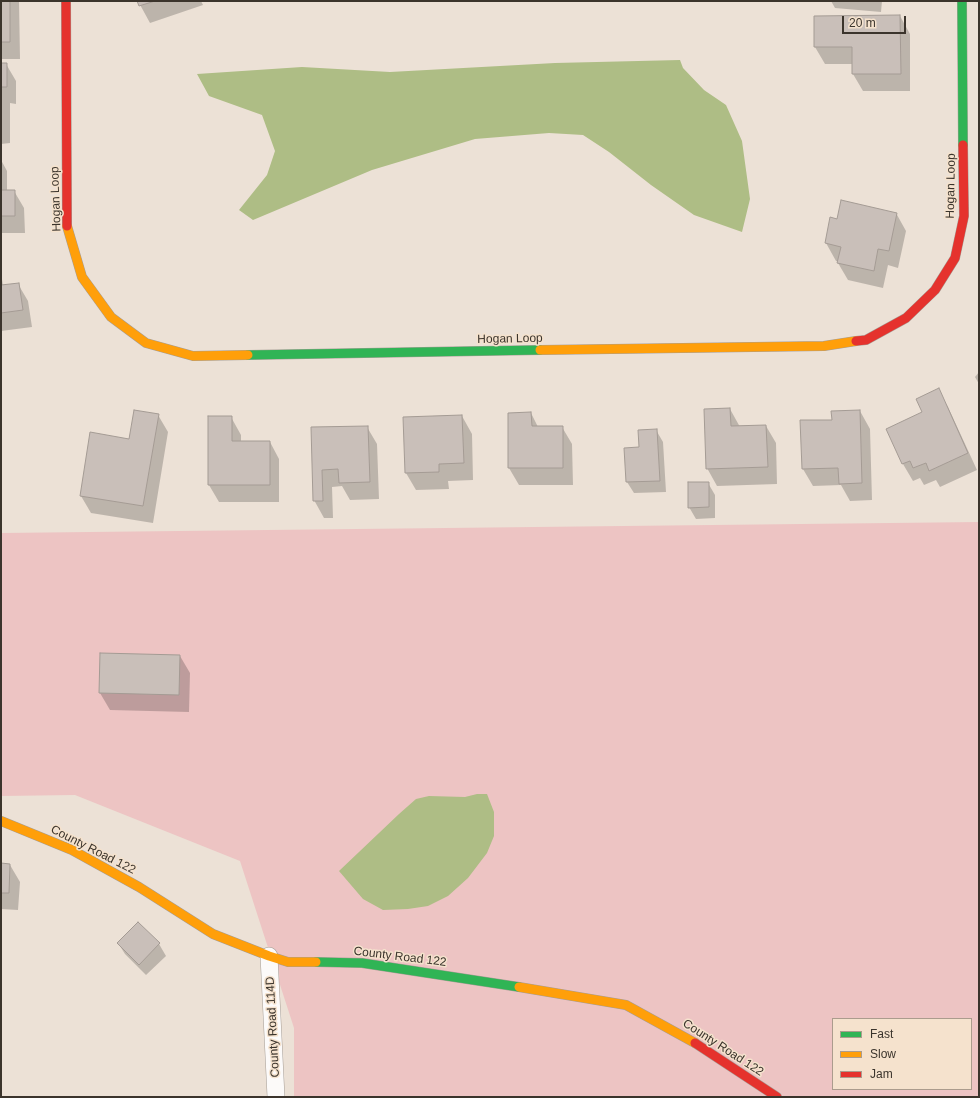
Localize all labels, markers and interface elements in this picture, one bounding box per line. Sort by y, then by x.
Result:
scale bar [844,8,908,34]
text: 20 m [849,16,876,30]
street label: Hogan Loop [943,153,959,219]
street label: Hogan Loop [48,166,64,232]
street label: Hogan Loop [477,331,543,347]
street label: County Road 122 [48,822,138,878]
street label: County Road 122 [353,944,447,970]
street label: County Road 114D [263,976,283,1078]
street label: County Road 122 [680,1017,766,1079]
legend [832,1018,972,1090]
text: Fast [870,1027,893,1041]
text: Slow [870,1047,896,1061]
text: Jam [870,1067,893,1081]

